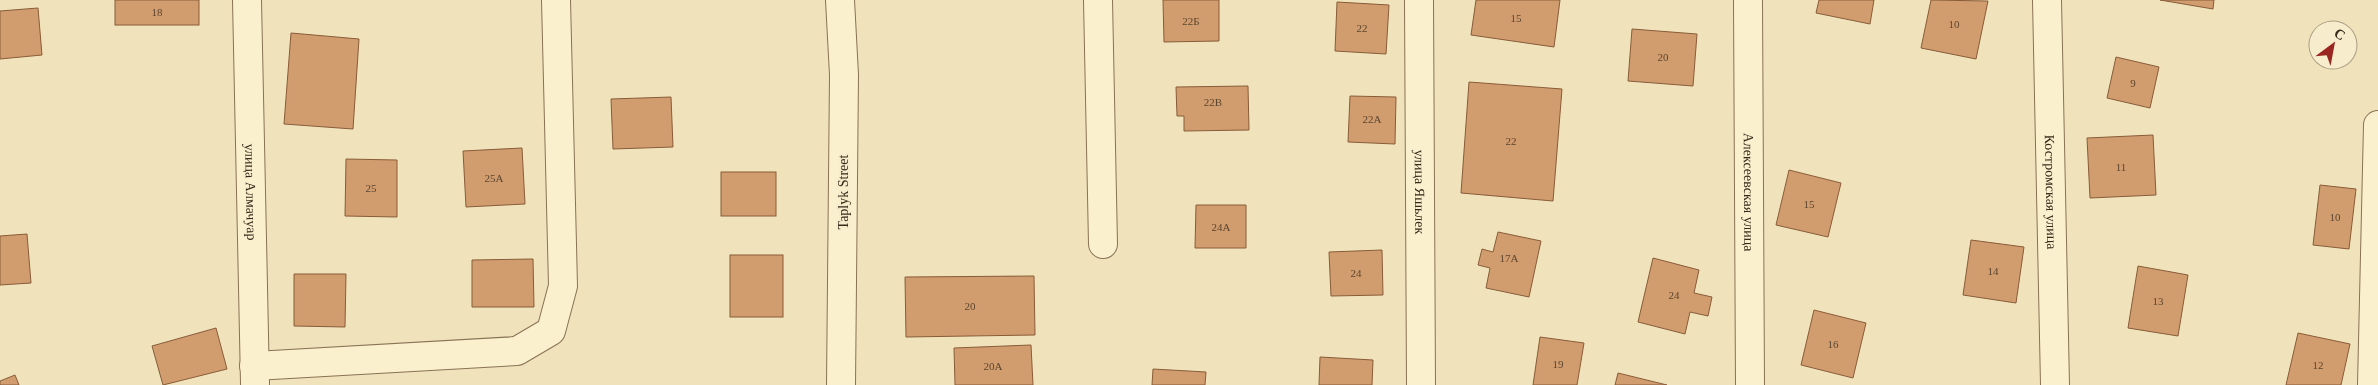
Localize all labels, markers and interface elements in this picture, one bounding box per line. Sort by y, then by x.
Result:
house number: 18 [152,6,163,18]
house number: 15 [1511,12,1522,24]
house number: 22Б [1182,15,1200,27]
house number: 10 [1949,18,1960,30]
north arrow [2308,20,2358,70]
house number: 22 [1357,22,1368,34]
text: С [2331,25,2348,43]
house number: 20 [1658,51,1669,63]
house number: 9 [2130,77,2136,89]
house number: 22В [1204,96,1222,108]
house number: 22А [1363,113,1382,125]
street label: Алексеевская улица [1741,133,1757,252]
street label: Костромская улица [2042,134,2060,250]
house number: 22 [1506,135,1517,147]
street label: улица Алмачуар [243,143,260,240]
street label: улица Яшьлек [1412,150,1428,235]
street label: Taplyk Street [836,154,851,229]
house number: 11 [2116,161,2126,173]
house number: 25А [485,172,504,184]
house number: 25 [366,182,377,194]
house number: 15 [1804,198,1815,210]
house number: 10 [2330,211,2341,223]
house number: 24А [1212,221,1231,233]
house number: 17А [1500,252,1519,264]
house number: 14 [1988,265,1999,277]
house number: 24 [1351,267,1362,279]
house number: 24 [1669,289,1680,301]
house number: 13 [2153,295,2164,307]
house number: 20 [965,300,976,312]
house number: 16 [1828,338,1839,350]
house number: 19 [1553,358,1564,370]
house number: 12 [2313,359,2324,371]
house number: 20А [984,360,1003,372]

